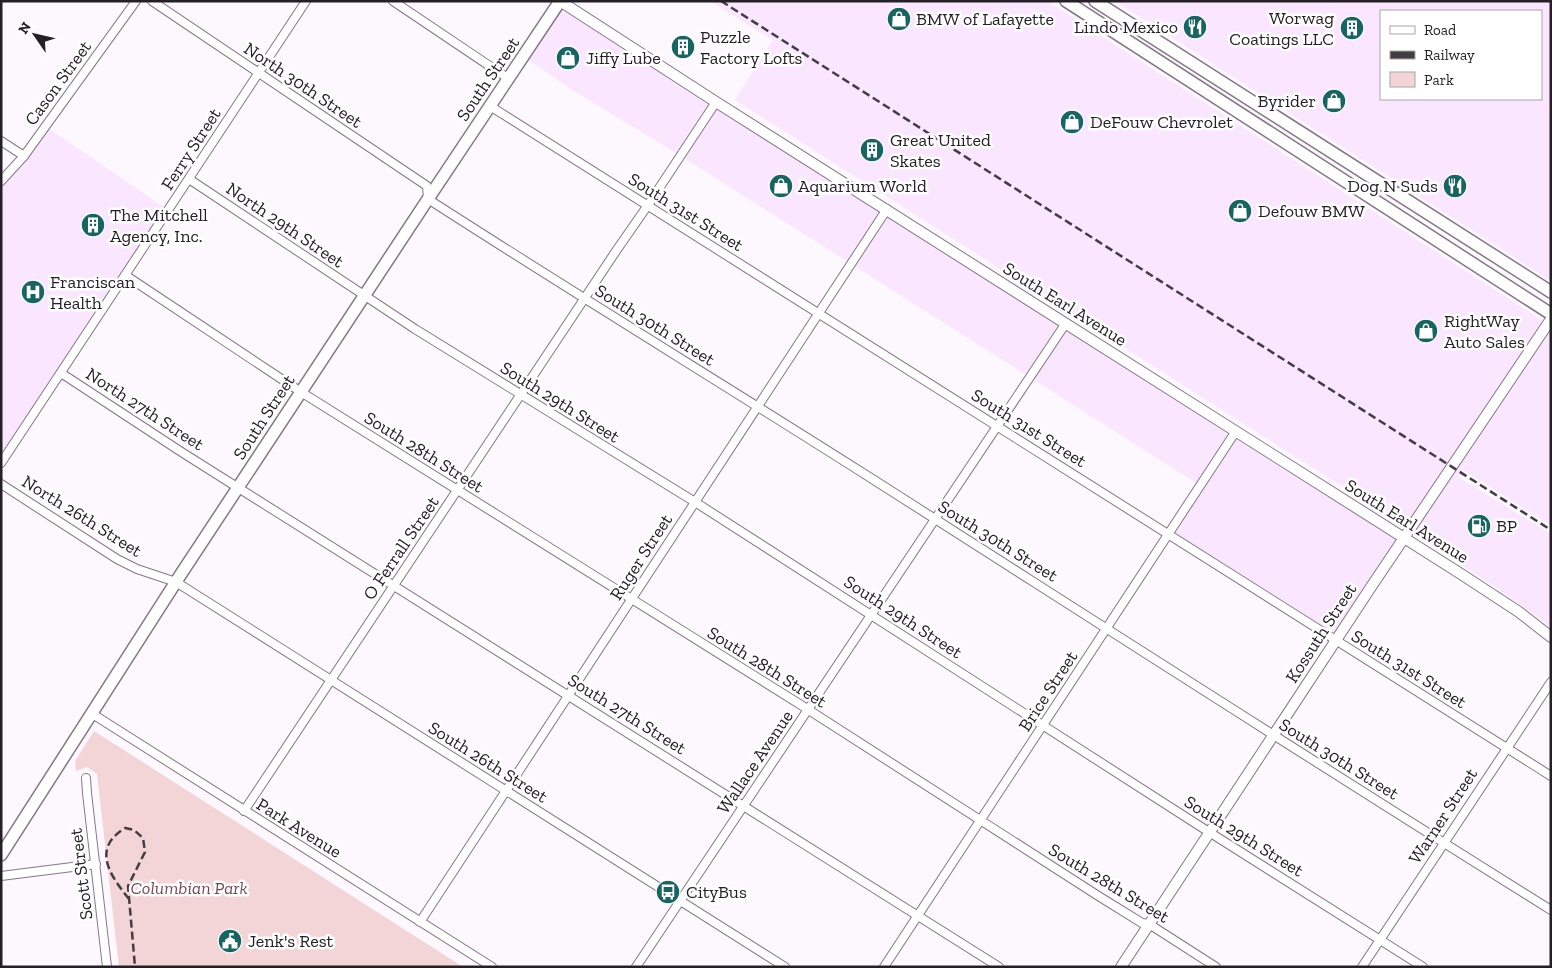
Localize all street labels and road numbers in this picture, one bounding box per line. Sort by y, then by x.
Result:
street label: South Street [452,32,524,125]
street label: Cason Street [20,36,96,130]
street label: North 30th Street [240,37,366,133]
street label: Ferry Street [156,104,226,194]
street label: South 31st Street [624,168,748,256]
street label: North 29th Street [222,177,348,273]
street label: South Earl Avenue [999,257,1131,351]
street label: South 30th Street [591,279,719,371]
street label: South 29th Street [496,357,624,448]
street label: North 27th Street [82,363,208,455]
street label: South Street [228,370,300,464]
street label: South 31st Street [967,384,1091,472]
street label: South 28th Street [360,406,488,498]
street label: North 26th Street [18,470,146,562]
street label: South Earl Avenue [1341,474,1473,568]
street label: O Ferrall Street [358,492,444,604]
street label: South 30th Street [934,495,1062,587]
street label: Ruger Street [605,510,677,604]
street label: South 29th Street [840,571,967,664]
street label: Kossuth Street [1281,579,1362,687]
street label: South 28th Street [703,621,831,713]
street label: South 31st Street [1347,625,1471,713]
street label: Brice Street [1014,646,1082,735]
street label: South 27th Street [564,669,691,759]
street label: Wallace Avenue [712,706,798,818]
street label: South 30th Street [1275,713,1403,805]
street label: South 26th Street [424,717,552,808]
street label: Warner Street [1404,764,1482,868]
street label: South 29th Street [1180,791,1308,882]
street label: Park Avenue [252,793,346,863]
street label: Scott Street [64,827,98,921]
street label: South 28th Street [1045,838,1174,928]

